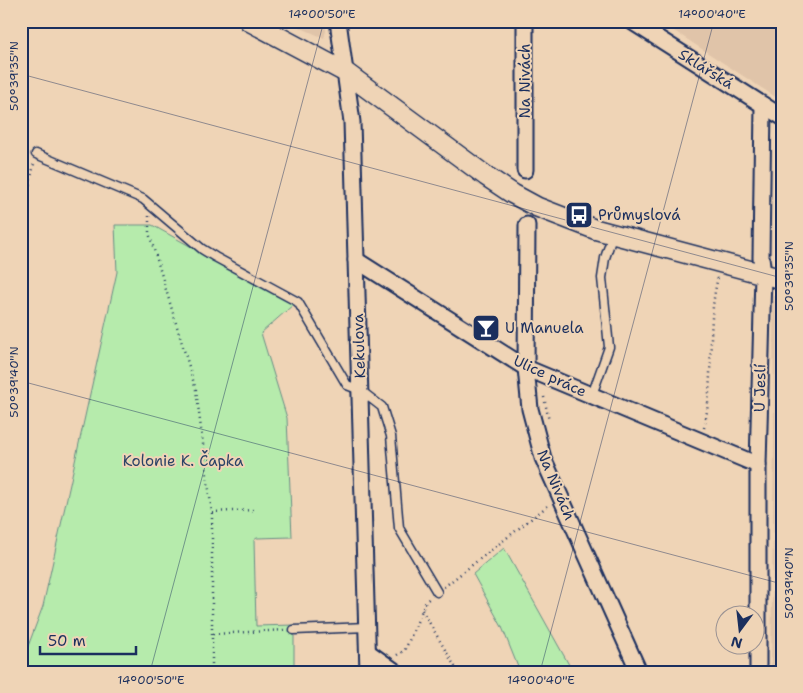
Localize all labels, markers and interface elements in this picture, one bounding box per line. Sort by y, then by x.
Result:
text: 14°00'50"E [288,6,356,22]
text: 14°00'40"E [678,6,746,22]
text: 50°39'35"N [6,41,22,111]
street label: Na Nivách [515,44,535,118]
street label: Sklářská [675,44,738,94]
bus stop icon: Průmyslová [564,200,594,230]
place label: Průmyslová [598,205,681,225]
text: 50°39'35"N [781,241,797,311]
street label: Kekulova [348,313,370,379]
bar icon: U Manuela [471,313,501,343]
place label: U Manuela [505,318,584,338]
text: 50°39'40"N [6,346,22,418]
street label: Ulice práce [510,350,590,402]
street label: U Jeslí [750,363,770,412]
street label: Na Nivách [532,447,580,523]
park label: Kolonie K. Čapka [123,450,244,471]
text: 50°39'40"N [781,547,797,619]
north arrow [716,606,766,656]
scale bar [40,623,136,655]
text: 50 m [48,631,86,651]
text: N [729,632,744,653]
text: 14°00'50"E [117,672,185,688]
text: 14°00'40"E [507,672,575,688]

